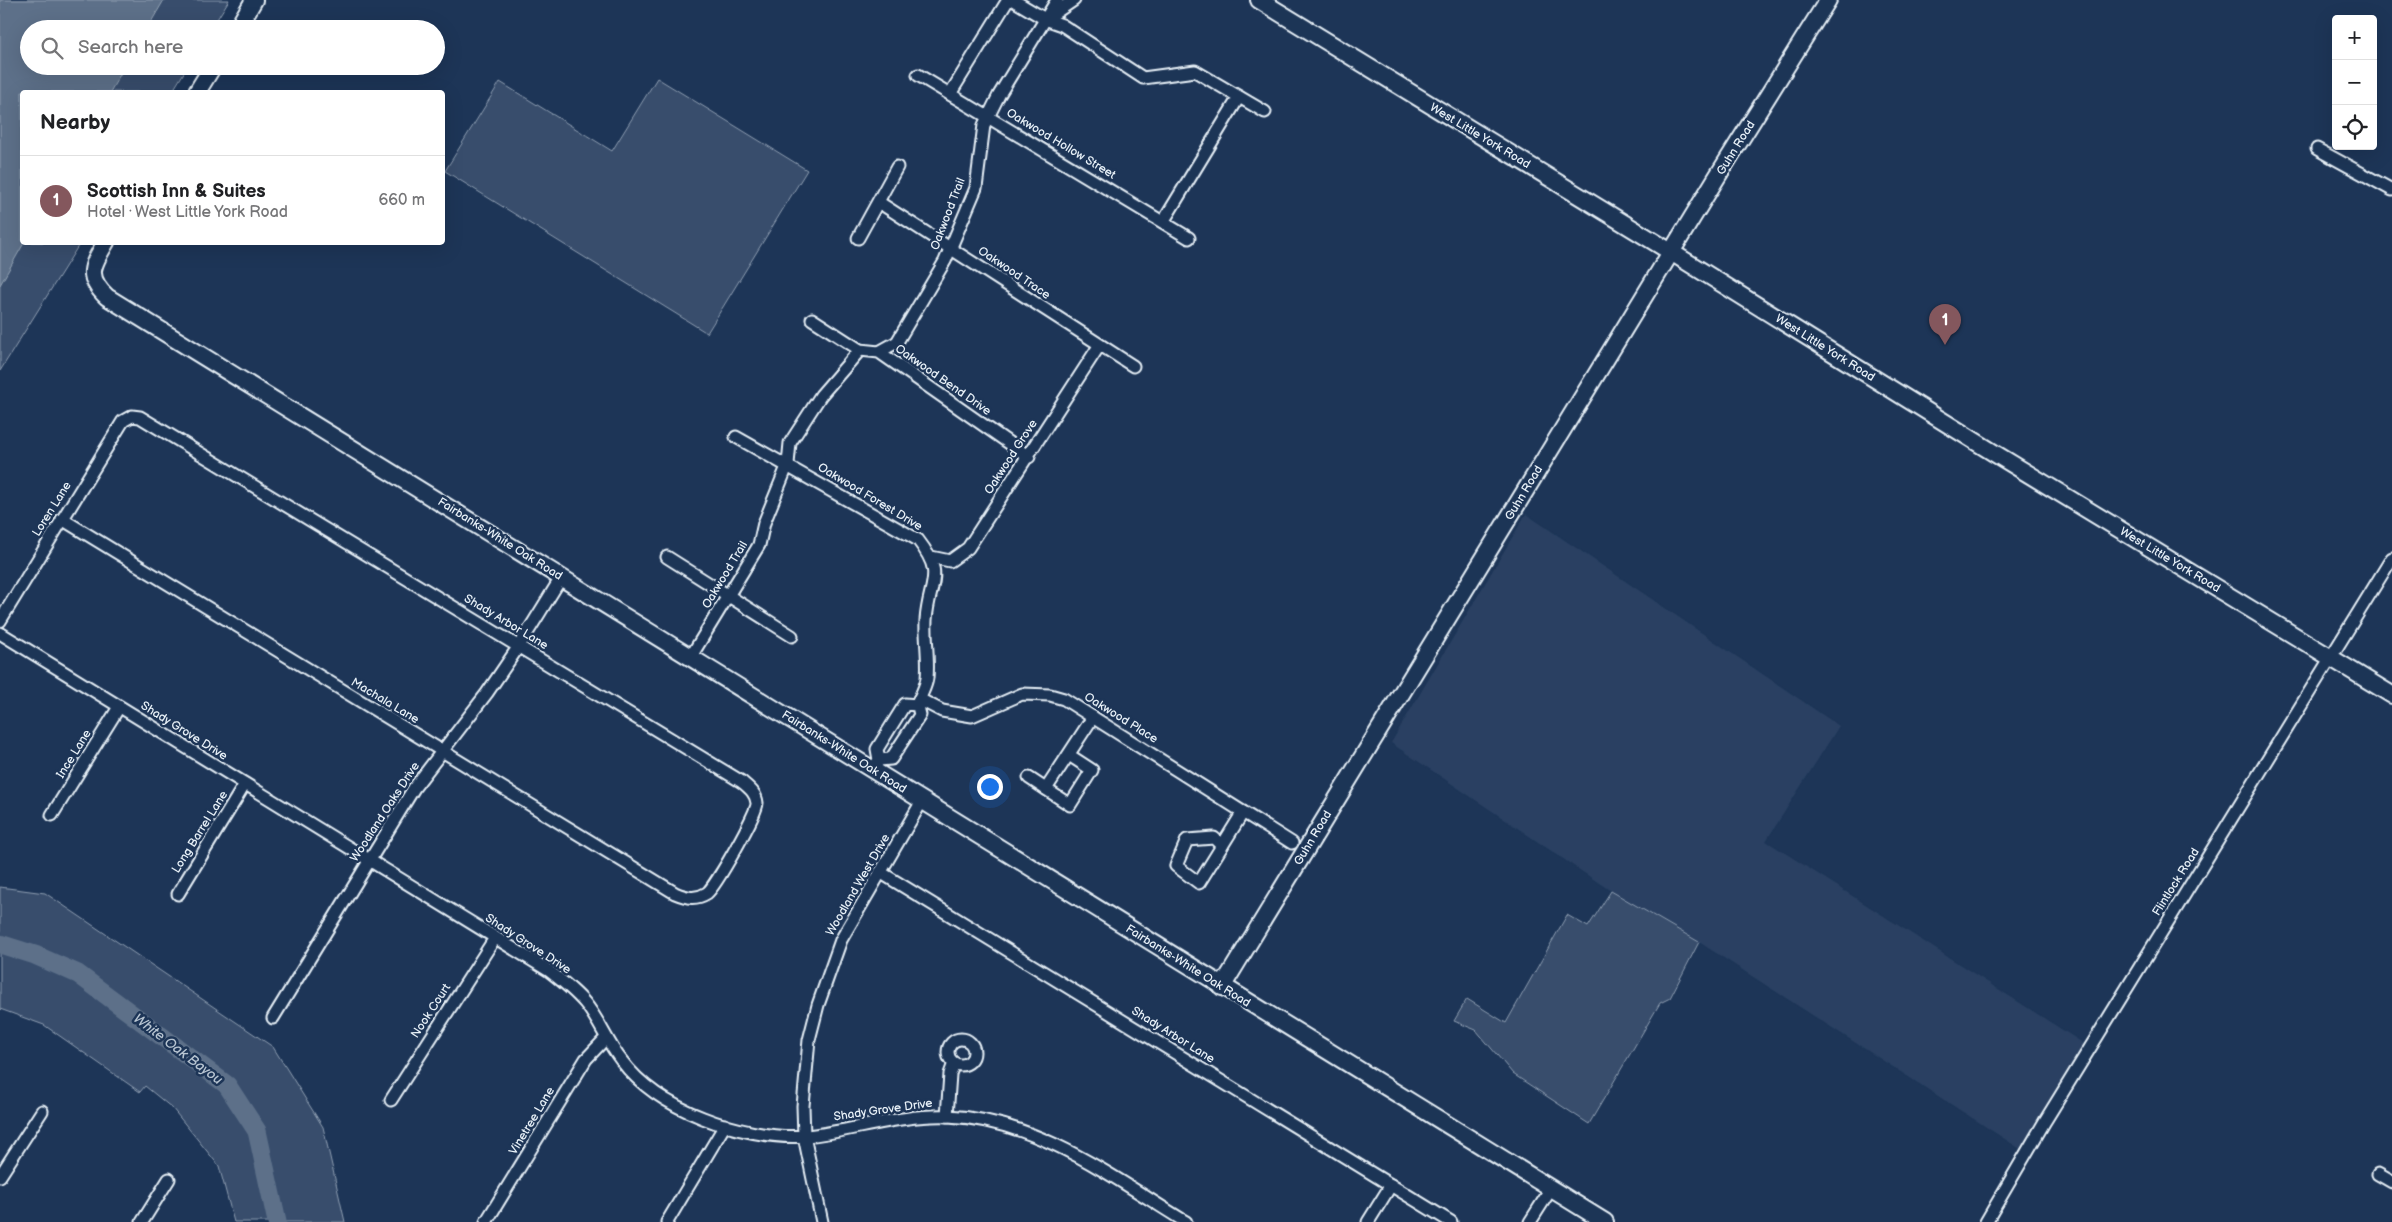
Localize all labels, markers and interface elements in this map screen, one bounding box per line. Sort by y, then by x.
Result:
map controls [2332,15,2377,150]
button: + [2332,15,2377,60]
search box [20,20,445,75]
icon: search [38,34,66,62]
text: Search here [78,36,183,59]
button: − [2332,60,2377,105]
street label: West Little York Road [1427,100,1533,172]
street label: Oakwood Hollow Street [1004,105,1119,183]
button: locate [2332,105,2377,150]
text: Nearby [40,110,110,135]
street label: Guhn Road [1713,118,1759,178]
street label: Oakwood Trail [927,176,969,252]
text: Scottish Inn & Suites [87,180,266,203]
text: 1 [53,191,59,210]
text: 660 m [378,191,425,210]
text: Hotel · West Little York Road [87,203,288,222]
street label: Oakwood Trace [975,243,1053,303]
pin: 1 [1929,304,1961,345]
street label: West Little York Road [1772,311,1878,385]
street label: Oakwood Bend Drive [892,341,994,419]
street label: Oakwood Grove [981,417,1041,497]
street label: Oakwood Forest Drive [815,460,925,534]
street label: Guhn Road [1502,463,1546,523]
street label: Loren Lane [29,479,75,539]
street label: Fairbanks-White Oak Road [435,494,565,584]
street label: West Little York Road [2117,524,2223,596]
street label: Oakwood Trail [699,539,751,611]
street label: Shady Arbor Lane [461,591,551,653]
street label: Machala Lane [348,675,422,727]
street label: Oakwood Place [1081,689,1161,747]
street label: Shady Grove Drive [138,698,230,764]
street label: Fairbanks-White Oak Road [779,707,909,797]
street label: Ince Lane [53,727,95,781]
street label: Woodland Oaks Drive [347,759,423,865]
your location [977,774,1003,800]
street label: Long Barrel Lane [169,788,231,876]
street label: Guhn Road [1291,808,1335,868]
street label: Woodland West Drive [823,831,893,939]
street label: Flintlock Road [2149,845,2203,919]
street label: Shady Grove Drive [482,911,574,977]
street label: Fairbanks-White Oak Road [1123,921,1253,1011]
street label: Nook Court [408,981,454,1041]
street label: Shady Arbor Lane [1129,1003,1217,1067]
water label: White Oak Bayou [130,1010,226,1088]
street label: Vinetree Lane [506,1084,558,1158]
street label: Shady Grove Drive [833,1096,933,1124]

